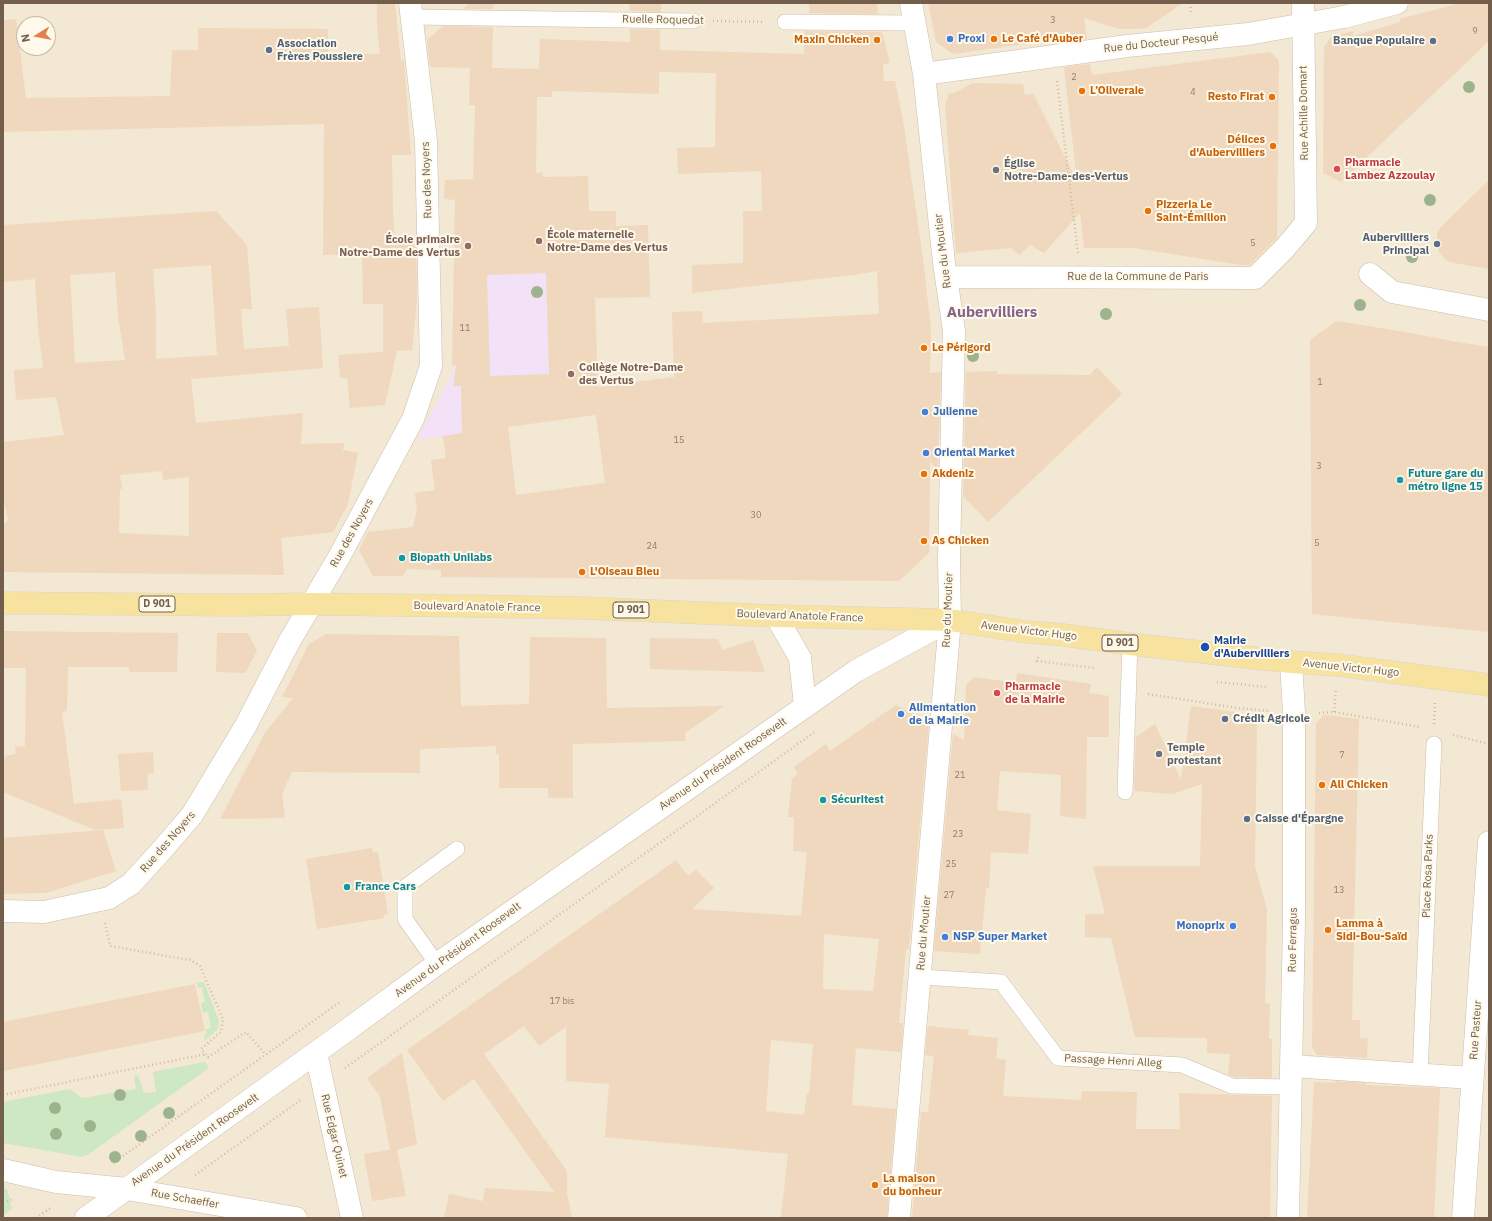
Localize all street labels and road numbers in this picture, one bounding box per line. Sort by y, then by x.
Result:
street label: Ruelle Roquedat [622,13,704,27]
street label: Rue du Docteur Pesqué [1103,30,1219,56]
street label: Rue Achille Domart [1297,65,1311,161]
street label: Rue des Noyers [419,141,435,219]
street label: Rue du Moutier [932,213,954,289]
street label: Rue de la Commune de Paris [1067,270,1209,284]
street label: Rue des Noyers [328,496,376,570]
street label: Rue du Moutier [940,572,956,648]
road number: D 901 [139,596,175,612]
street label: Boulevard Anatole France [413,599,541,615]
road number: D 901 [613,602,649,618]
street label: Boulevard Anatole France [736,607,864,625]
street label: Avenue Victor Hugo [980,619,1078,643]
road number: D 901 [1102,635,1138,651]
street label: Avenue Victor Hugo [1302,656,1400,680]
street label: Avenue du Président Roosevelt [657,715,789,813]
street label: Rue des Noyers [138,809,198,875]
street label: Place Rosa Parks [1420,834,1436,918]
street label: Rue du Moutier [914,895,934,971]
street label: Avenue du Président Roosevelt [392,900,524,1000]
street label: Rue Ferragus [1286,907,1300,973]
street label: Rue Pasteur [1467,1000,1485,1060]
street label: Passage Henri Alleg [1064,1052,1162,1070]
street label: Avenue du Président Roosevelt [129,1091,261,1189]
street label: Rue Edgar Quinet [318,1093,350,1179]
street label: Rue Schaeffer [150,1186,220,1212]

